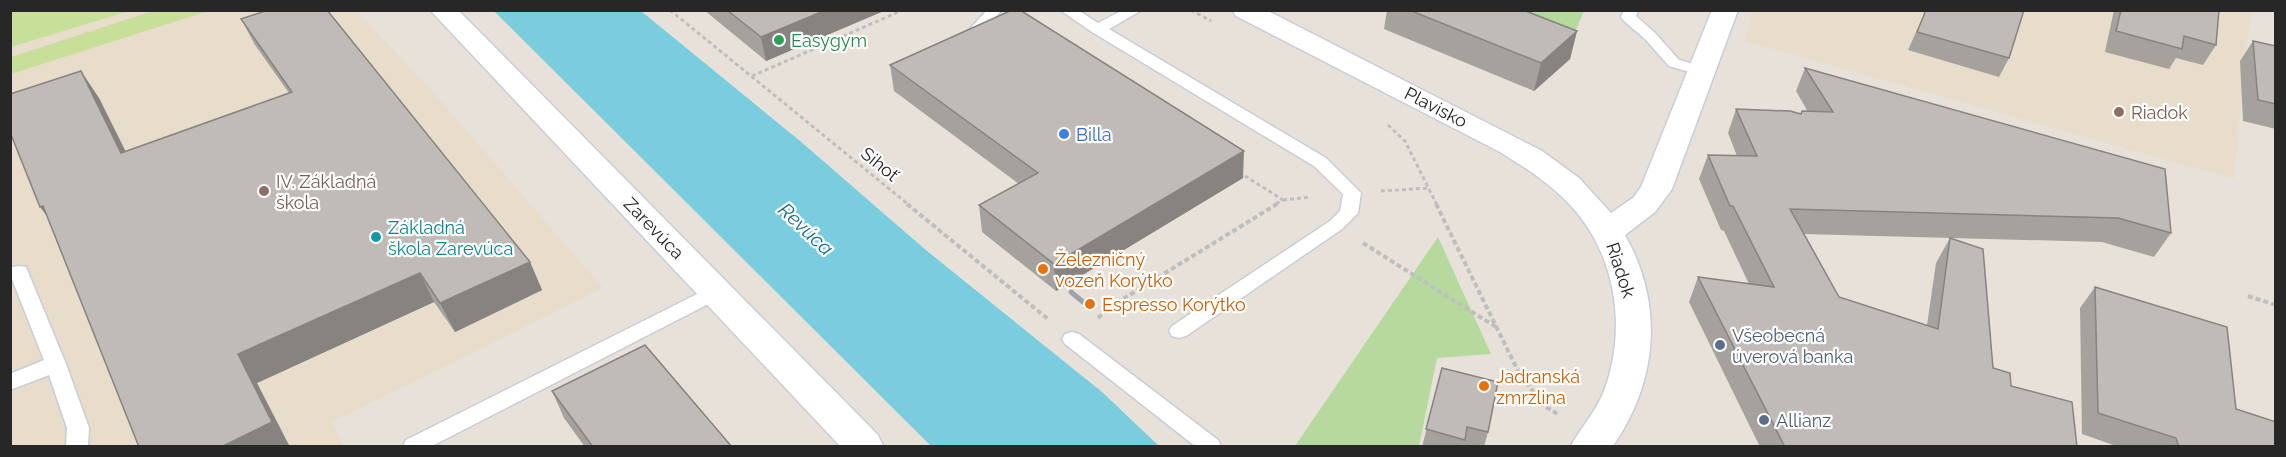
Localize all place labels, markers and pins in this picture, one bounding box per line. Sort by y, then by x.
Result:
place label: Easygym [791,30,867,51]
marker: Easygym [772,33,786,47]
place label: Riadok [2131,102,2188,123]
marker: Riadok [2112,105,2126,119]
place label: Billa [1076,124,1112,145]
marker: Billa [1057,127,1071,141]
place label: IV. Základná škola [276,171,376,213]
marker: IV. Základná škola [257,184,271,198]
place label: Základná škola Zarevúca [388,217,513,259]
marker: Základná škola Zarevúca [369,230,383,244]
place label: Železničný vozeň Korýtko [1055,248,1173,291]
marker: Železničný vozeň Korýtko [1036,262,1050,276]
place label: Espresso Korýtko [1102,294,1246,315]
marker: Espresso Korýtko [1083,297,1097,311]
place label: Všeobecná úverová banka [1732,325,1853,367]
marker: Všeobecná úverová banka [1713,338,1727,352]
place label: Jadranská zmrzlina [1496,366,1580,408]
marker: Jadranská zmrzlina [1477,379,1491,393]
place label: Allianz [1776,410,1831,431]
marker: Allianz [1757,413,1771,427]

